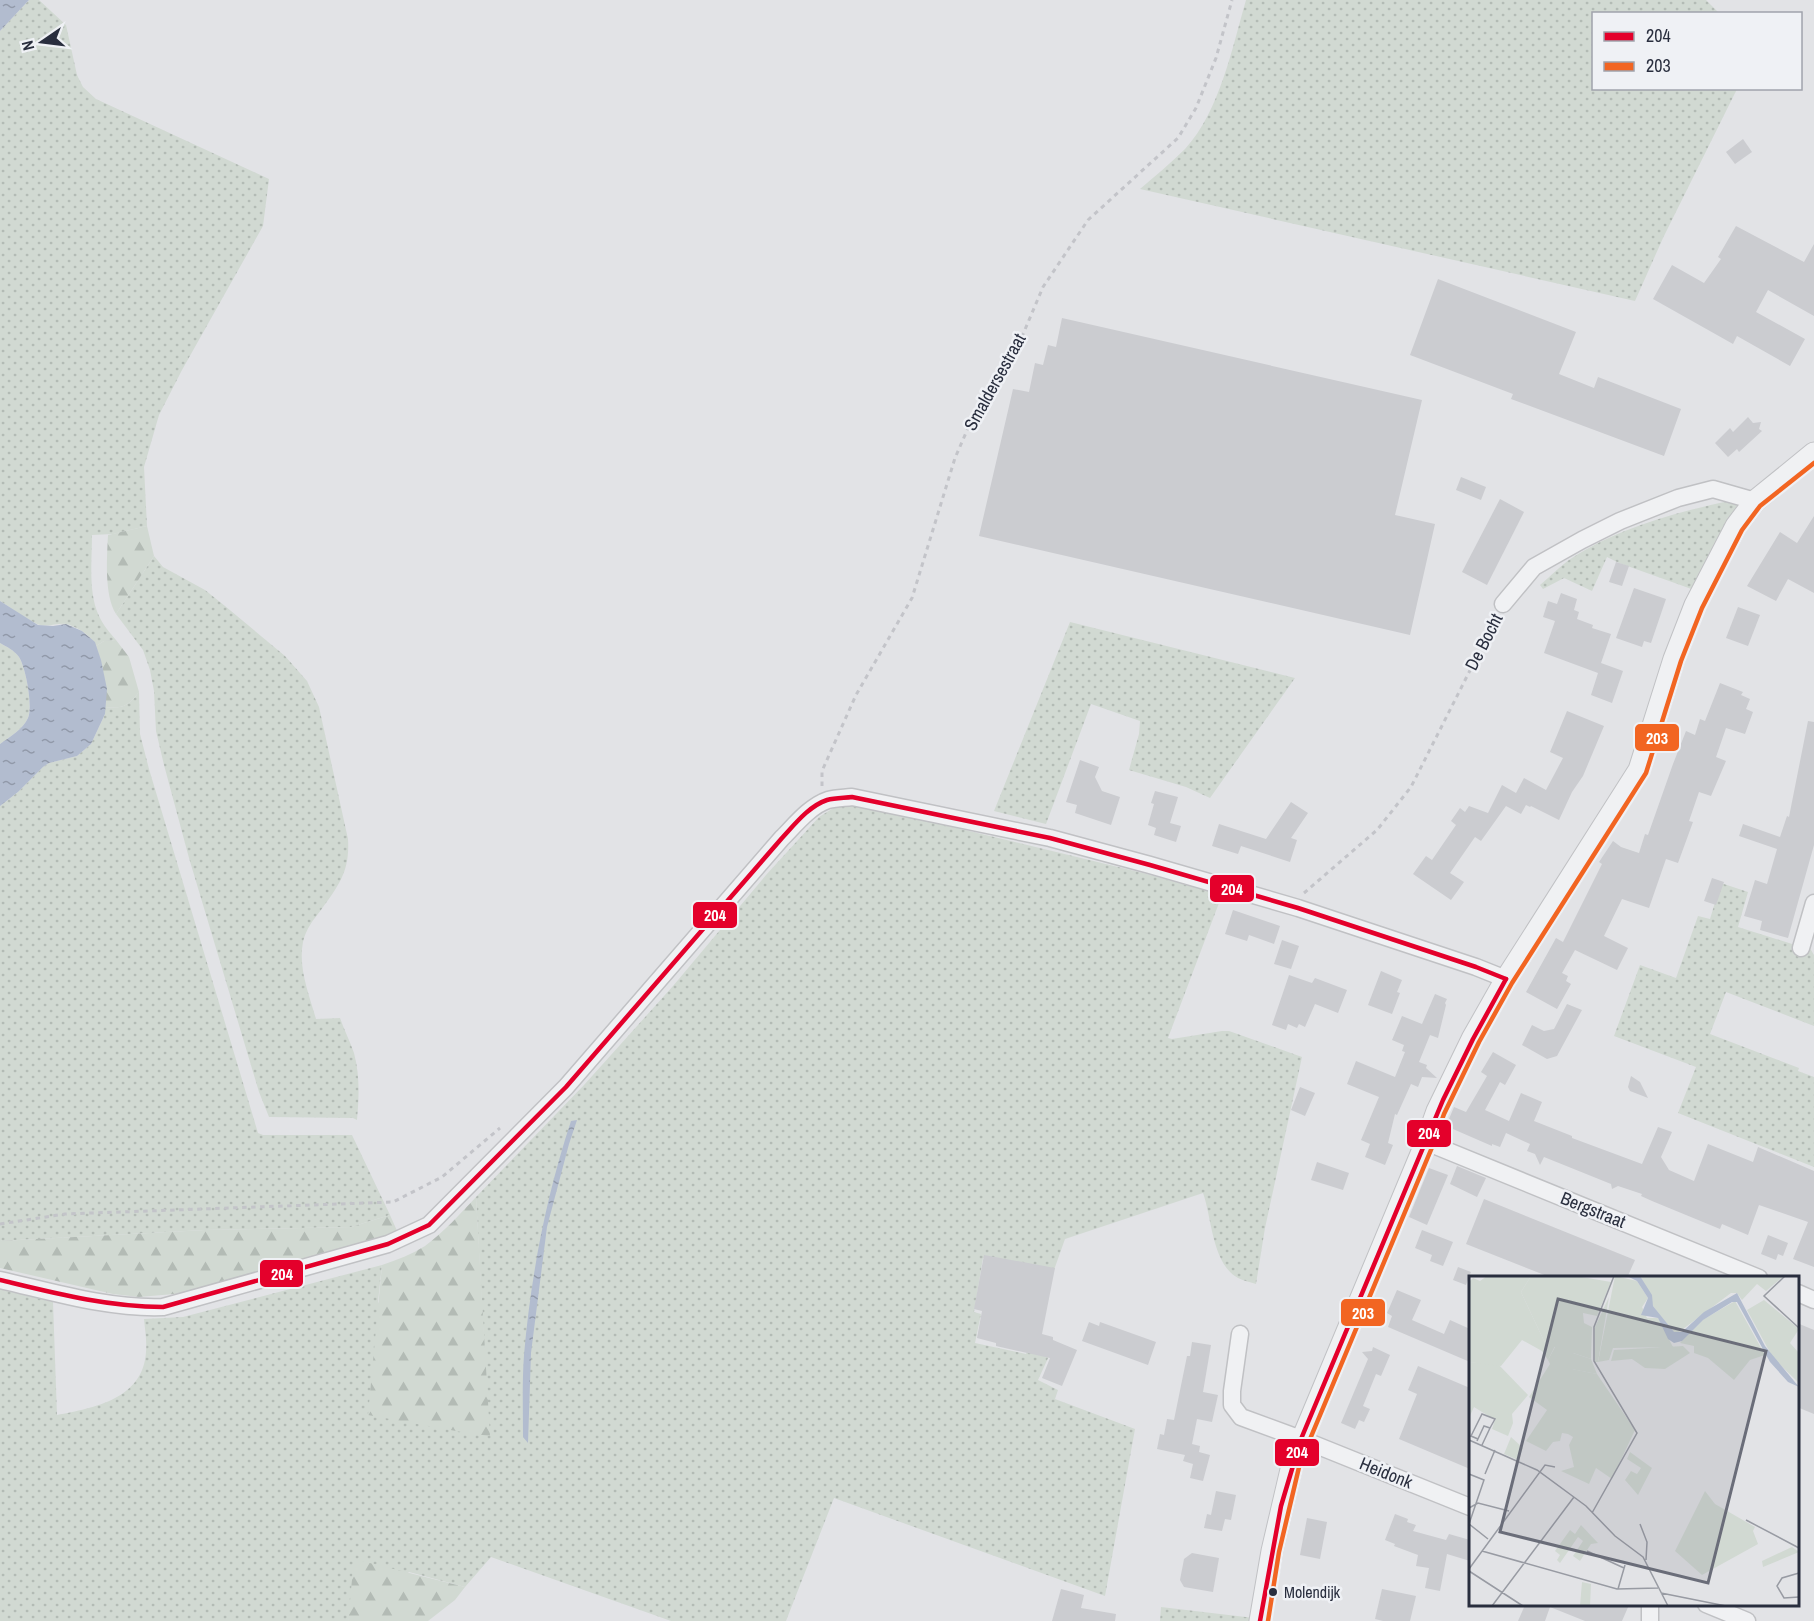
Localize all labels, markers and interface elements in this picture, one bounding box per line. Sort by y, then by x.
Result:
north arrow [12,12,72,72]
legend [1592,12,1802,90]
text: 204 [1646,23,1671,48]
text: N [16,38,39,53]
text: 203 [1646,53,1671,78]
street label: Smaldersestraat [958,329,1032,435]
street label: De Bocht [1459,609,1508,674]
line badge: 203 [1634,723,1680,752]
text: 203 [1646,727,1668,749]
line badge: 204 [1209,874,1255,903]
text: 204 [1221,878,1244,900]
line badge: 204 [692,901,738,929]
text: 204 [704,904,727,926]
line badge: 204 [1406,1119,1452,1148]
text: 204 [1418,1122,1441,1144]
street label: Bergstraat [1557,1185,1629,1234]
line badge: 204 [259,1259,304,1288]
text: 204 [271,1263,294,1285]
inset map [1469,1276,1799,1606]
line badge: 203 [1340,1298,1386,1327]
text: 203 [1352,1302,1374,1324]
line badge: 204 [1274,1438,1320,1467]
text: 204 [1286,1441,1309,1463]
street label: Heidonk [1356,1451,1417,1495]
place label: Molendijk [1284,1581,1341,1603]
marker: Molendijk [1267,1586,1279,1598]

